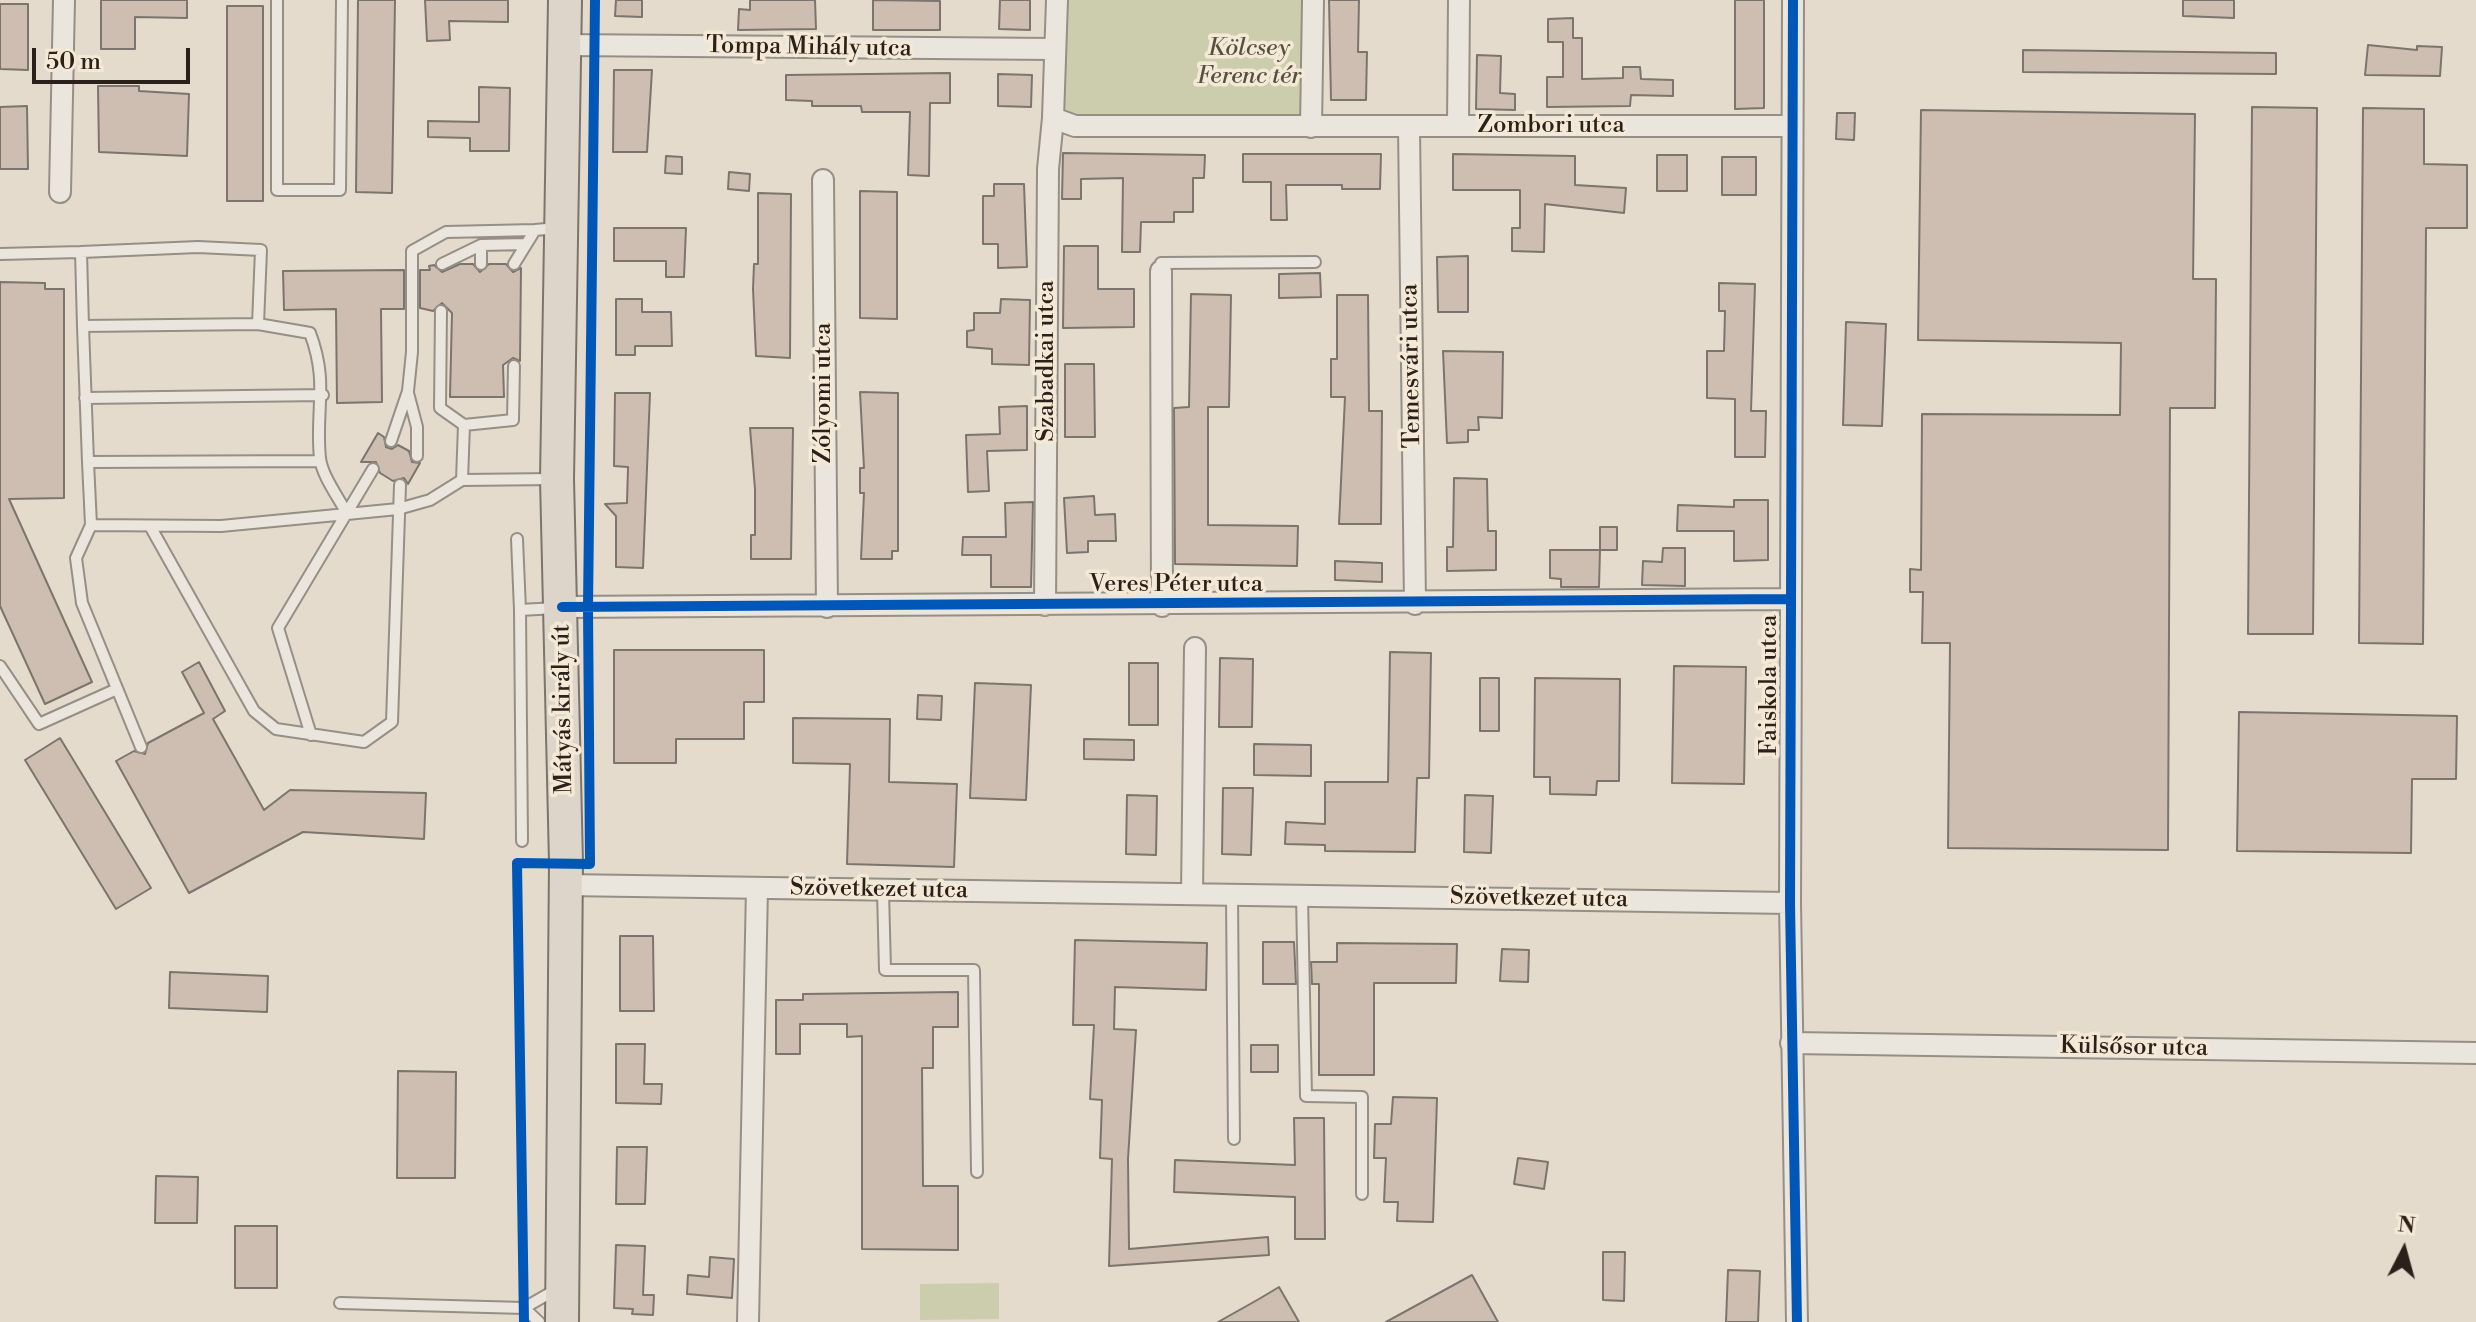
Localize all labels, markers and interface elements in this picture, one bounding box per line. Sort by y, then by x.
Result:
scale bar [36,32,194,82]
street label: Tompa Mihály utca [706,32,912,64]
park label: Kölcsey Ferenc tér [1197,35,1301,91]
text: 50 m [46,47,101,77]
street label: Zombori utca [1477,112,1625,140]
street label: Szabadkai utca [1033,280,1061,442]
street label: Temesvári utca [1396,283,1428,449]
street label: Zólyomi utca [810,322,838,464]
street label: Veres Péter utca [1089,571,1263,599]
street label: Faiskola utca [1756,615,1784,755]
street label: Mátyás király út [548,624,580,794]
street label: Szövetkezet utca [790,874,968,906]
street label: Szövetkezet utca [1450,883,1628,915]
street label: Külsősor utca [2060,1032,2208,1064]
north arrow [2364,1210,2444,1290]
text: N [2396,1211,2417,1240]

